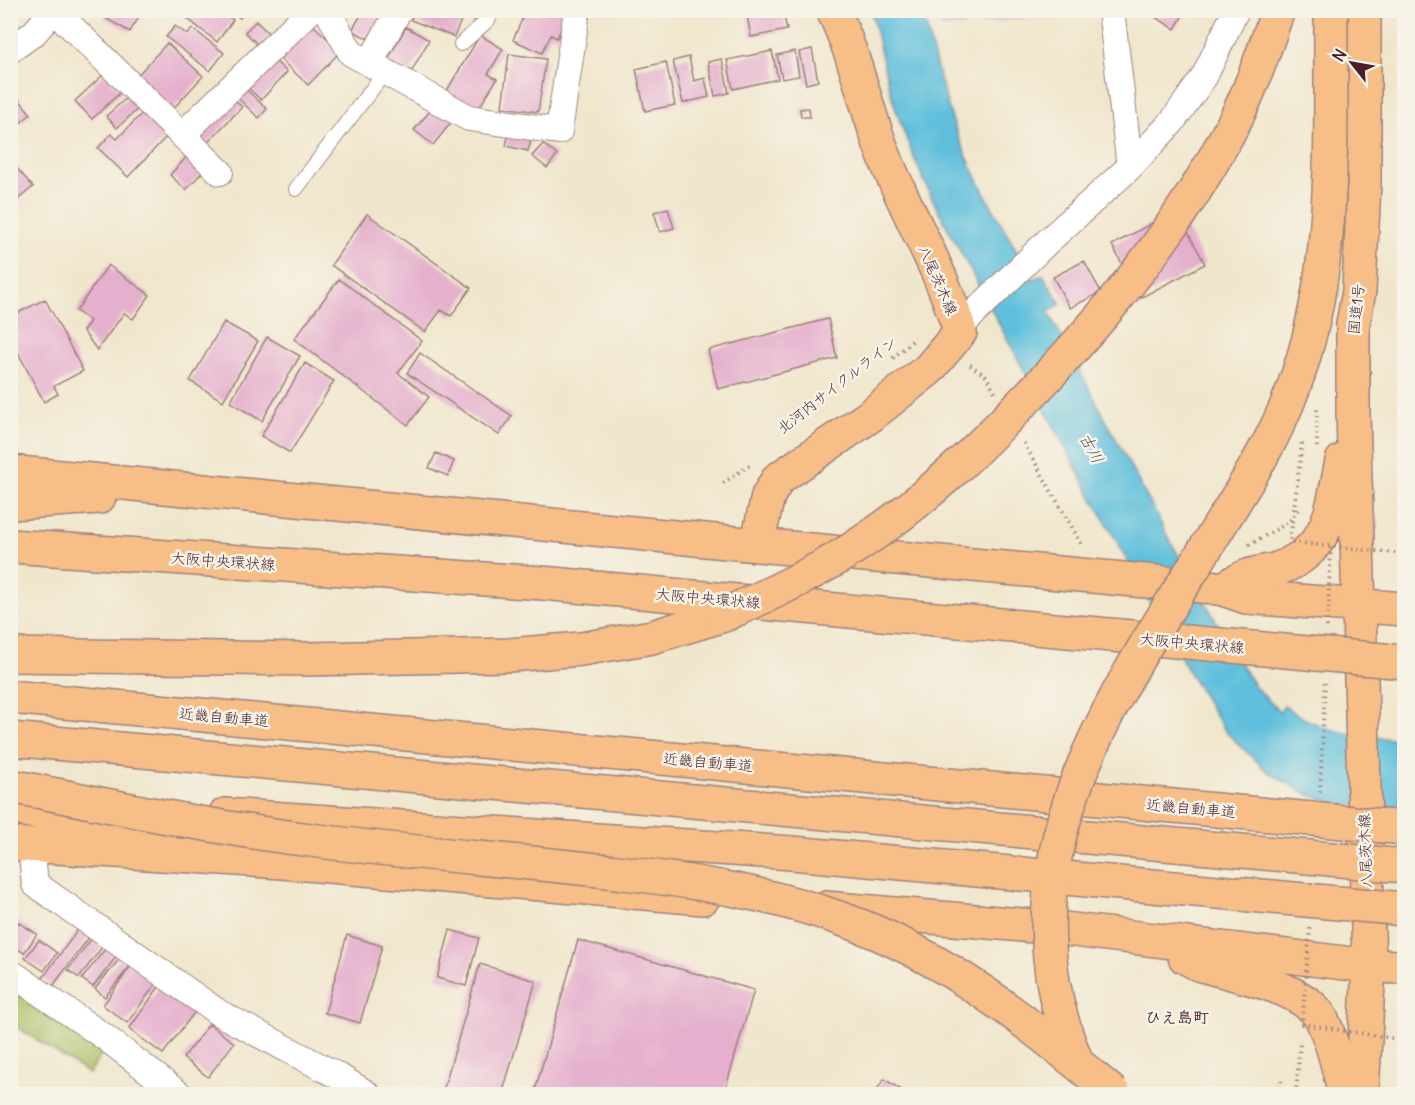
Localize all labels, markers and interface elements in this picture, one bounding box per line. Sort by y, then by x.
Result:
north arrow [1322,33,1382,93]
text: N [1328,45,1351,65]
street label: 八尾茨木線 [914,242,962,318]
street label: 国道1号 [1344,283,1368,335]
street label: 北河内サイクルライン [773,332,901,438]
water label: 古川 [1076,429,1108,467]
street label: 大阪中央環状線 [170,548,276,574]
street label: 大阪中央環状線 [655,584,761,612]
street label: 大阪中央環状線 [1139,629,1245,657]
street label: 近畿自動車道 [178,704,270,730]
street label: 近畿自動車道 [662,749,754,775]
street label: 近畿自動車道 [1145,795,1237,821]
street label: 八尾茨木線 [1354,813,1376,889]
district label: ひえ島町 [1145,1007,1209,1027]

